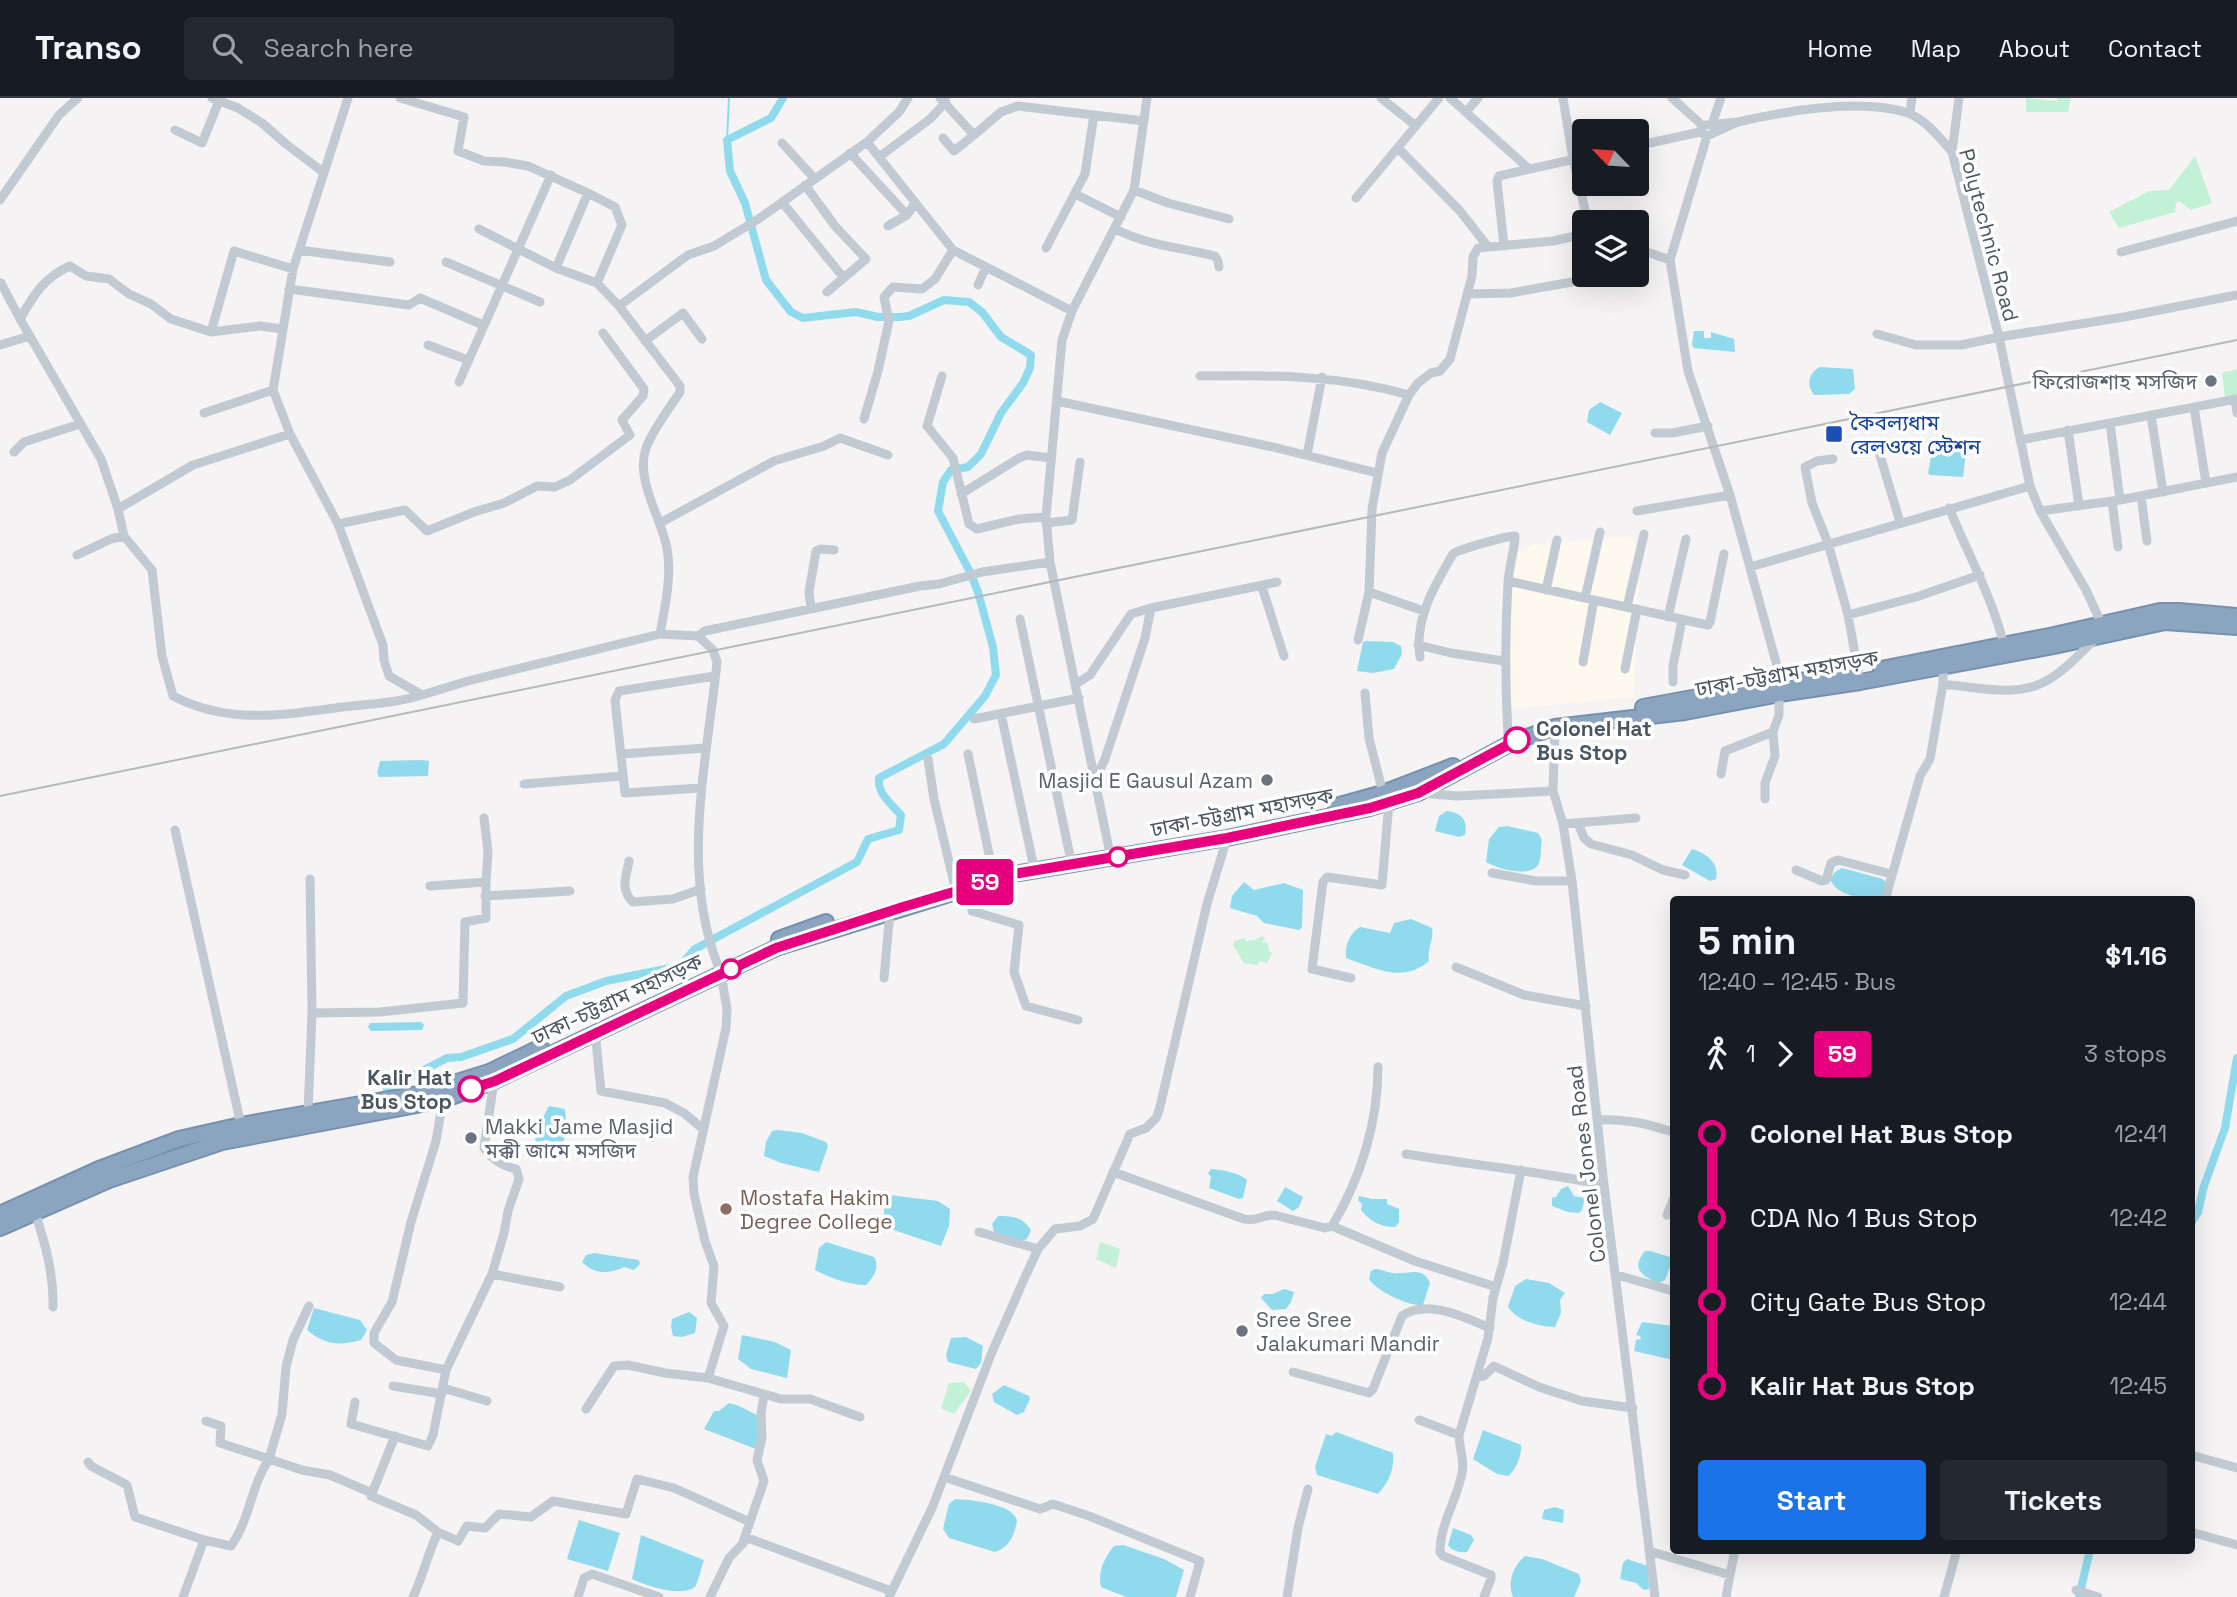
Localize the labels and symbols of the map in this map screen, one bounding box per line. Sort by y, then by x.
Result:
north arrow [1572,119,1648,196]
street label: Polytechnic Road [1953,146,2025,324]
place label: ফিরোজশাহ মসজিদ [2031,368,2197,395]
marker: ফিরোজশাহ মসজিদ [2203,373,2219,389]
place label: কৈবল্যধাম রেলওয়ে স্টেশন [1849,409,1981,460]
marker: কৈবল্যধাম রেলওয়ে স্টেশন [1824,424,1844,444]
street label: ঢাকা-চট্টগ্রাম মহাসড়ক [1692,643,1882,703]
place label: Colonel Hat Bus Stop [1536,715,1652,766]
marker: Colonel Hat Bus Stop [1504,727,1530,753]
place label: Masjid E Gausul Azam [1038,767,1253,794]
marker: Masjid E Gausul Azam [1259,772,1275,788]
street label: ঢাকা-চট্টগ্রাম মহাসড়ক [1147,781,1337,843]
unlabelled marker [1108,847,1128,867]
line badge: 59 [954,859,1016,905]
street label: ঢাকা-চট্টগ্রাম মহাসড়ক [526,947,708,1051]
unlabelled marker [721,959,741,979]
place label: Kalir Hat Bus Stop [361,1064,452,1115]
street label: Colonel Jones Road [1560,1064,1612,1264]
marker: Kalir Hat Bus Stop [458,1076,484,1102]
place label: Makki Jame Masjid মক্কী জামে মসজিদ [484,1113,673,1164]
marker: Makki Jame Masjid মক্কী জামে মসজিদ [463,1130,479,1146]
place label: Mostafa Hakim Degree College [740,1184,893,1235]
marker: Mostafa Hakim Degree College [718,1201,734,1217]
place label: Sree Sree Jalakumari Mandir [1256,1306,1440,1357]
marker: Sree Sree Jalakumari Mandir [1234,1323,1250,1339]

